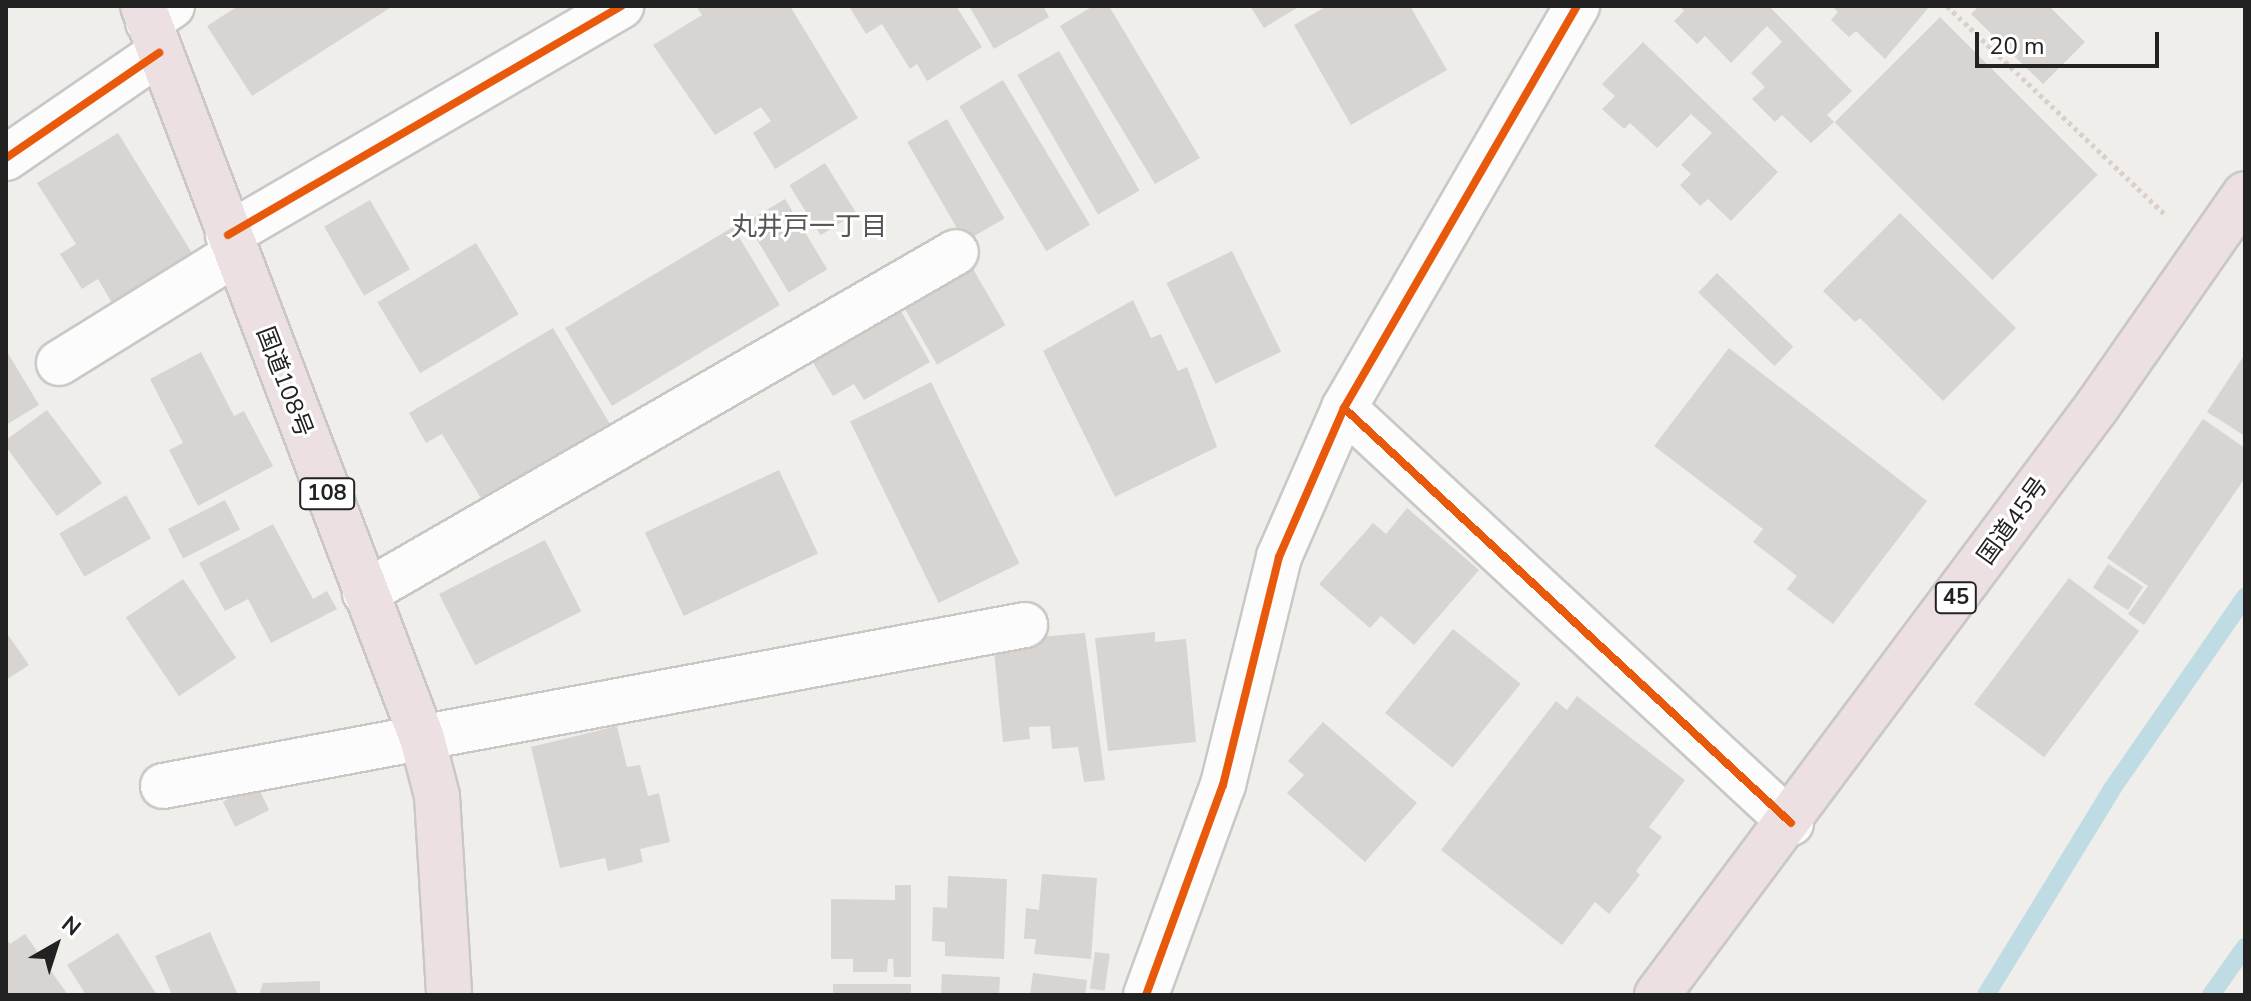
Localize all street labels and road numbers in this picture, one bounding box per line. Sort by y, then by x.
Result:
street label: 国道108号 [250,323,318,441]
street label: 国道45号 [1972,472,2054,570]
road number: 108 [299,476,355,512]
road number: 45 [1934,580,1978,616]

